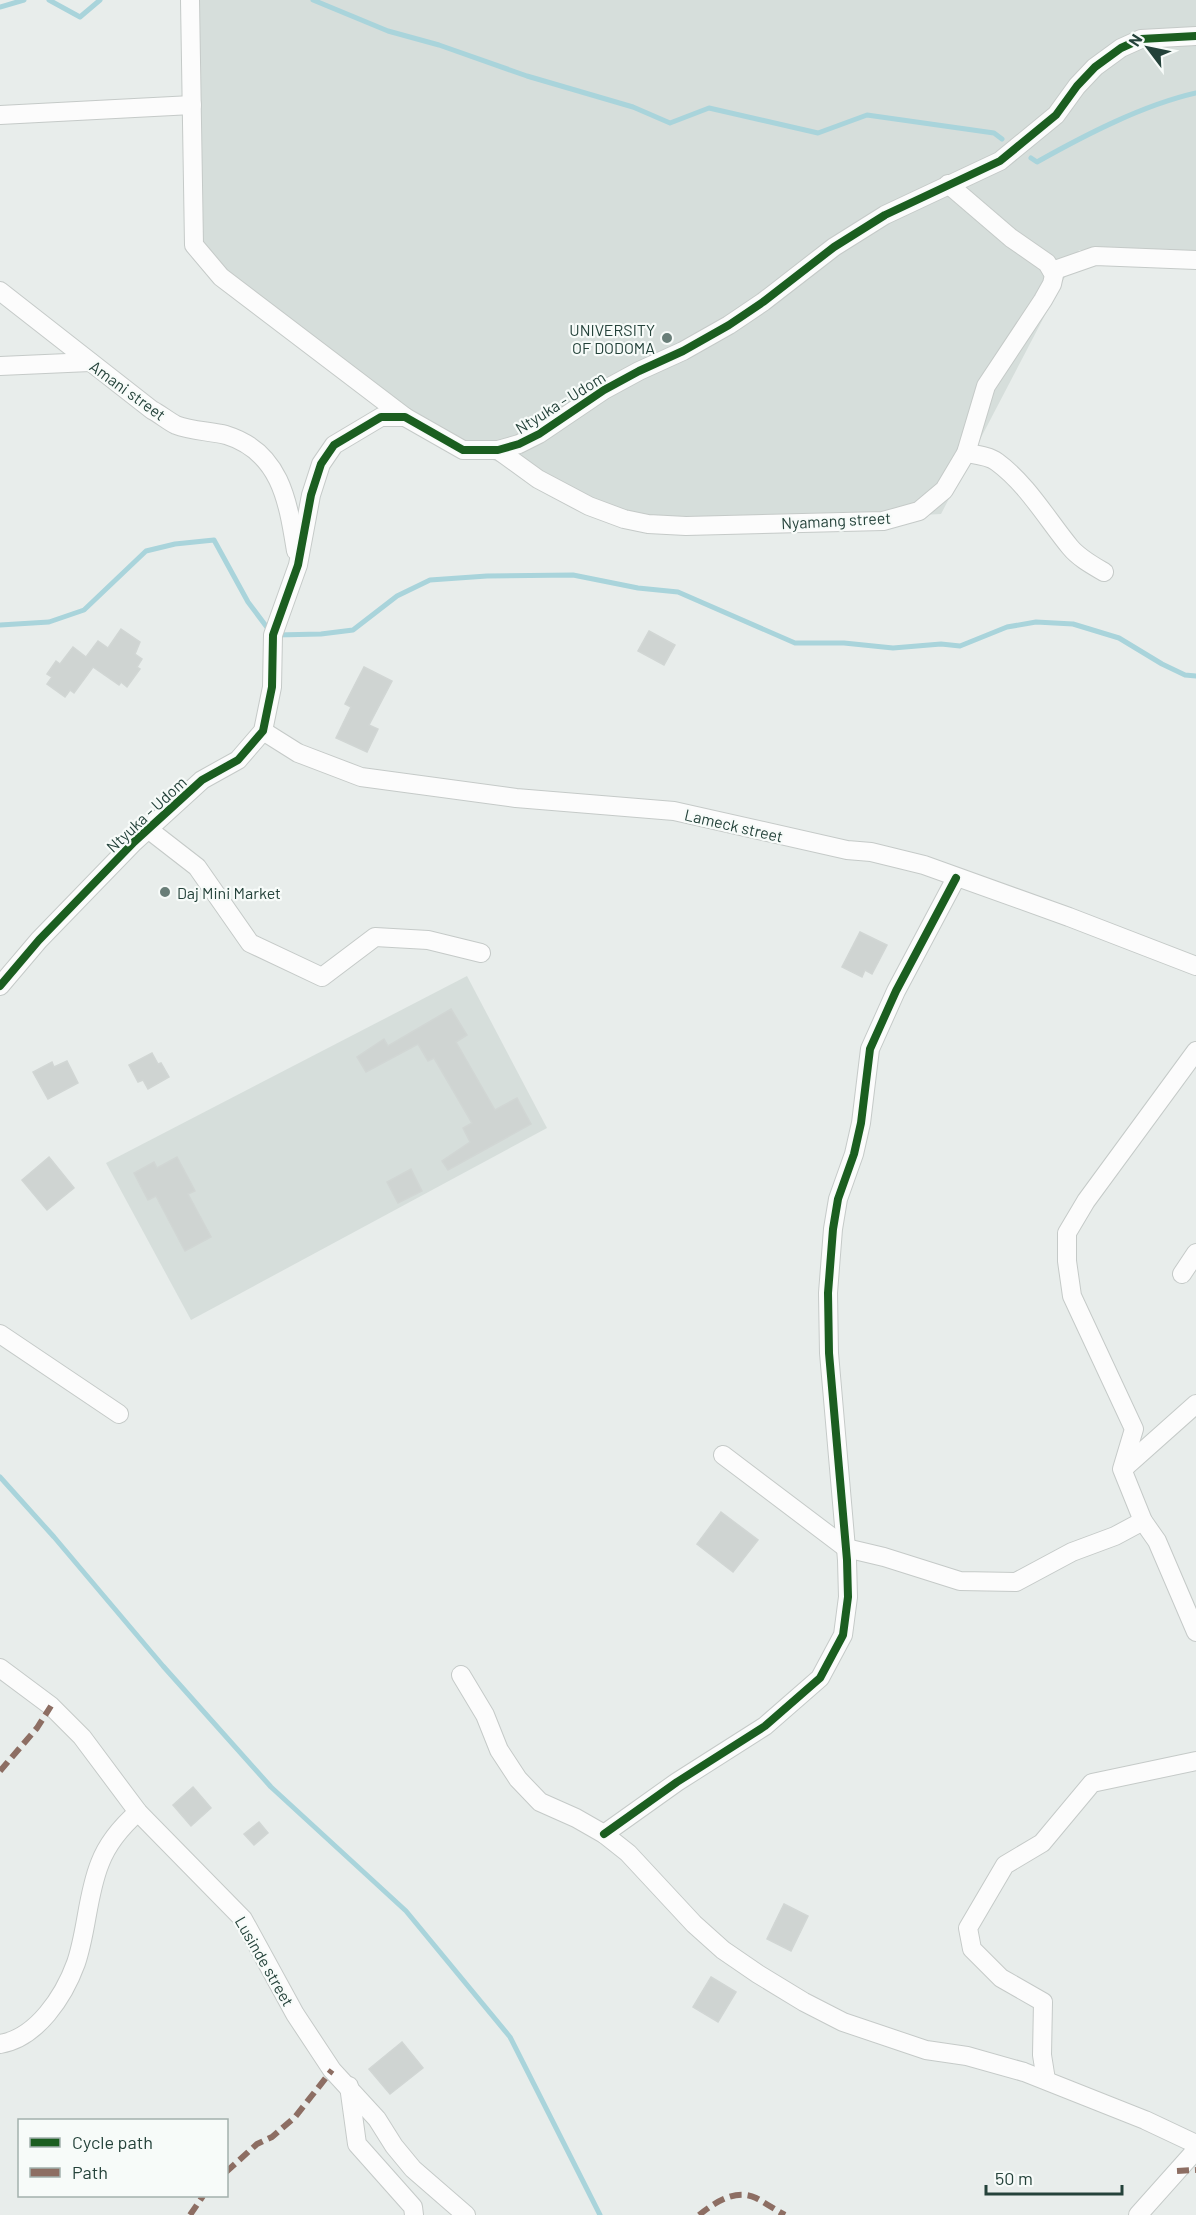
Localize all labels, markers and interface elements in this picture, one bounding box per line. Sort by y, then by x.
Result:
north arrow [1118,18,1178,78]
text: N [1124,30,1146,49]
place label: UNIVERSITY OF DODOMA [569,320,655,357]
marker: UNIVERSITY OF DODOMA [660,331,674,345]
street label: Amani street [86,356,170,424]
street label: Ntyuka - Udom [512,367,608,437]
street label: Nyamang street [781,508,891,532]
street label: Ntyuka - Udom [102,772,190,856]
street label: Lameck street [683,804,785,846]
place label: Daj Mini Market [177,883,281,902]
marker: Daj Mini Market [158,885,172,899]
street label: Lusinde street [232,1913,298,2009]
legend [18,2119,228,2197]
text: Cycle path [72,2131,153,2153]
scale bar [986,2158,1122,2196]
text: Path [72,2161,108,2183]
text: 50 m [995,2167,1033,2189]

